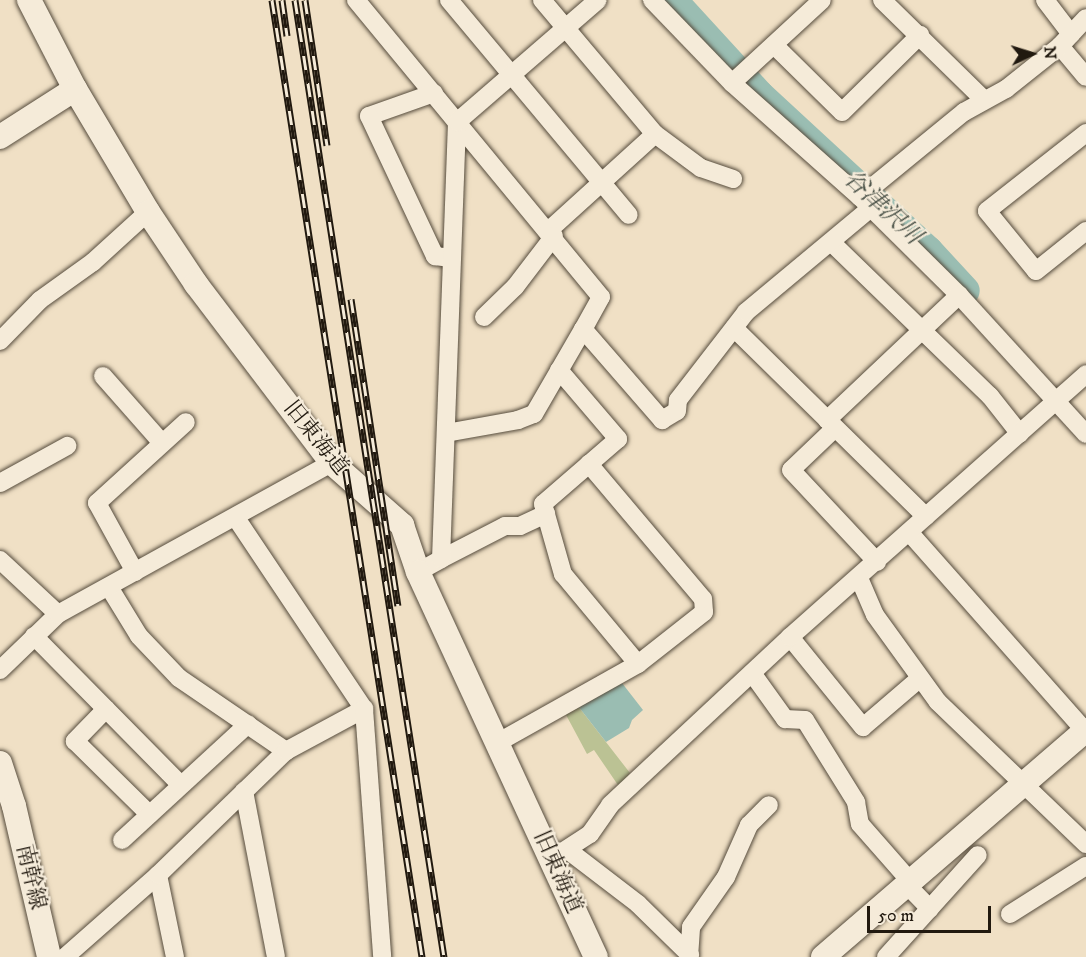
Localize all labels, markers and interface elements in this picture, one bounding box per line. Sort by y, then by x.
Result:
north arrow [1002,24,1062,84]
text: N [1040,45,1060,60]
water label: 谷津沢川 [837,165,927,251]
street label: 旧東海道 [278,395,354,481]
street label: 旧東海道 [528,826,588,918]
street label: 南幹線 [11,842,51,912]
scale bar [870,894,994,932]
text: 50 m [878,905,914,927]

